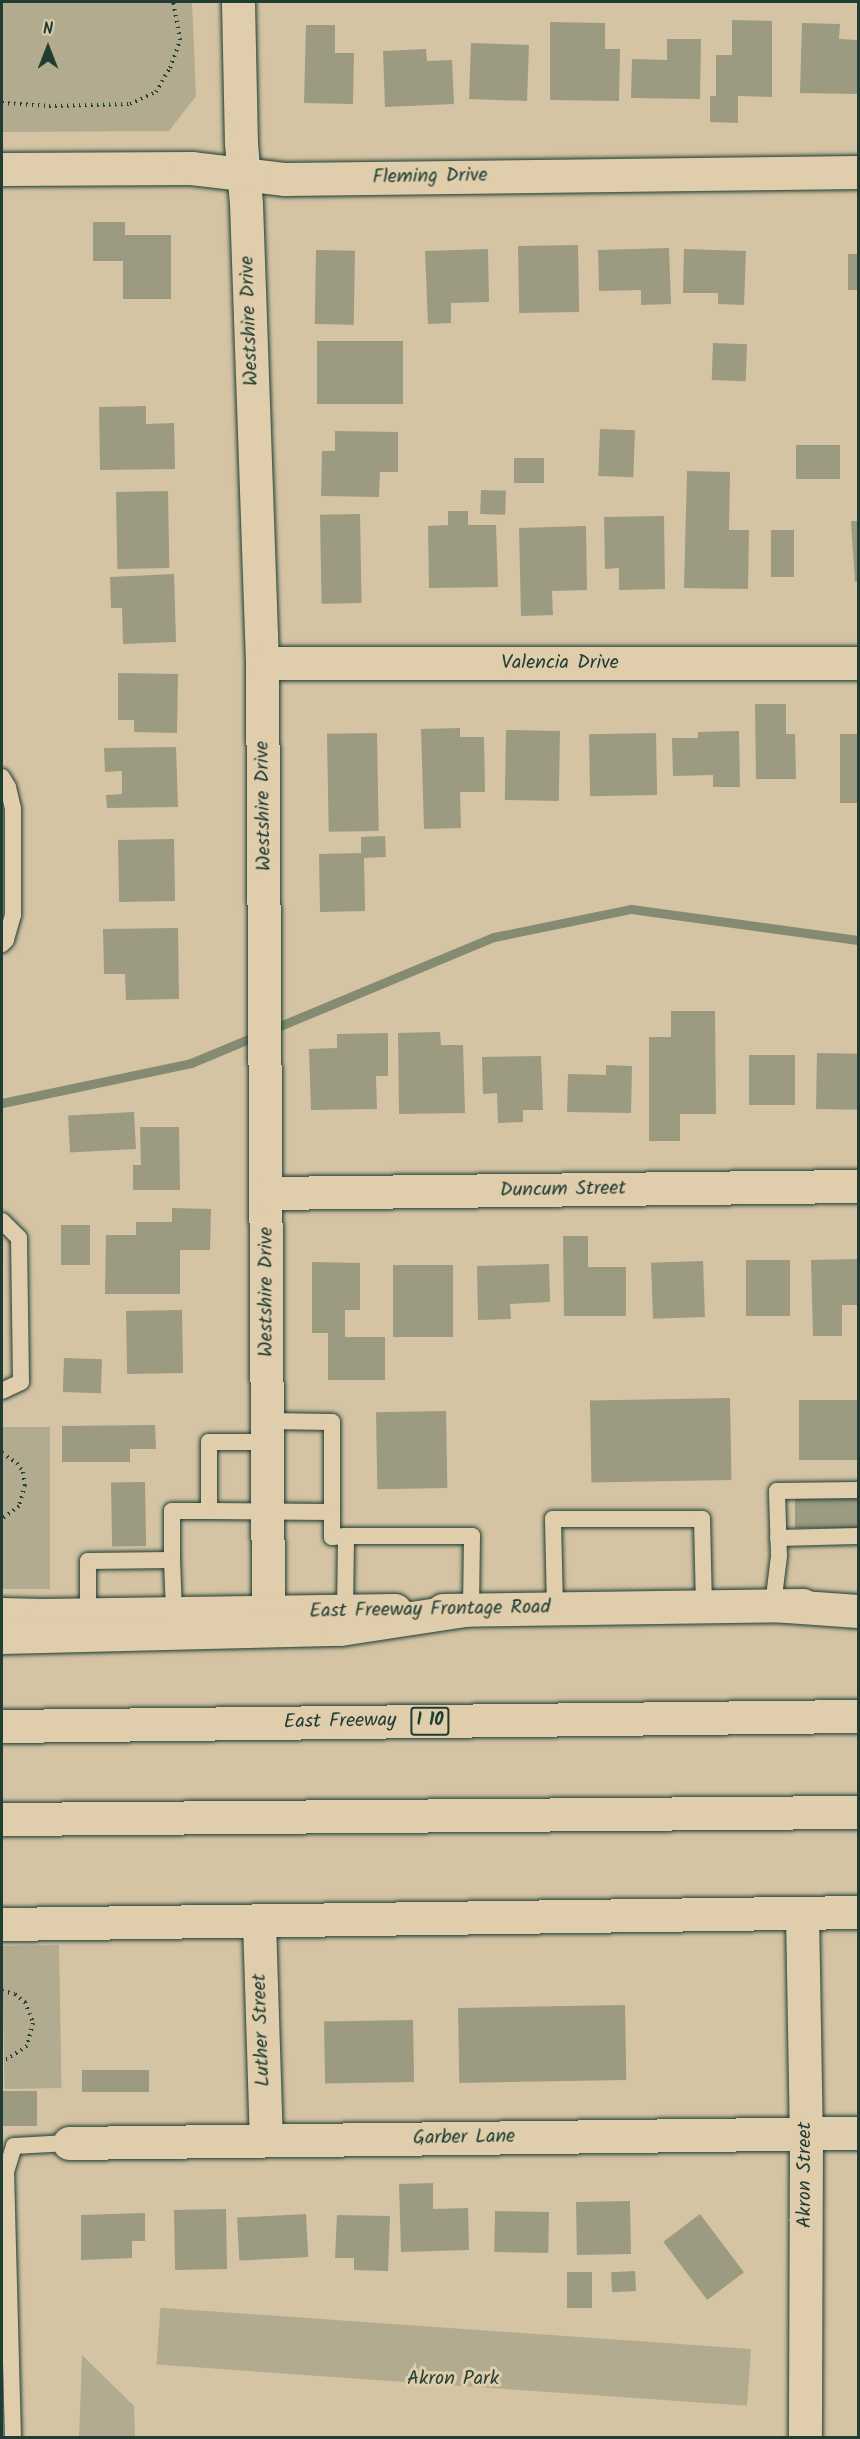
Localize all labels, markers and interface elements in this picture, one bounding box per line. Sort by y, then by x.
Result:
text: N [43,17,53,42]
north arrow [18,18,78,78]
street label: Fleming Drive [372,164,488,190]
street label: Westshire Drive [236,255,264,387]
street label: Valencia Drive [501,651,619,675]
street label: Westshire Drive [251,741,277,871]
street label: Duncum Street [500,1177,626,1203]
street label: Westshire Drive [255,1227,279,1357]
street label: East Freeway Frontage Road [309,1596,551,1624]
road number: I 10 [409,1706,451,1736]
street label: East Freeway [283,1709,397,1735]
street label: Luther Street [248,1973,276,2087]
street label: Akron Street [793,2122,817,2228]
street label: Garber Lane [413,2125,515,2151]
park label: Akron Park [407,2367,499,2391]

